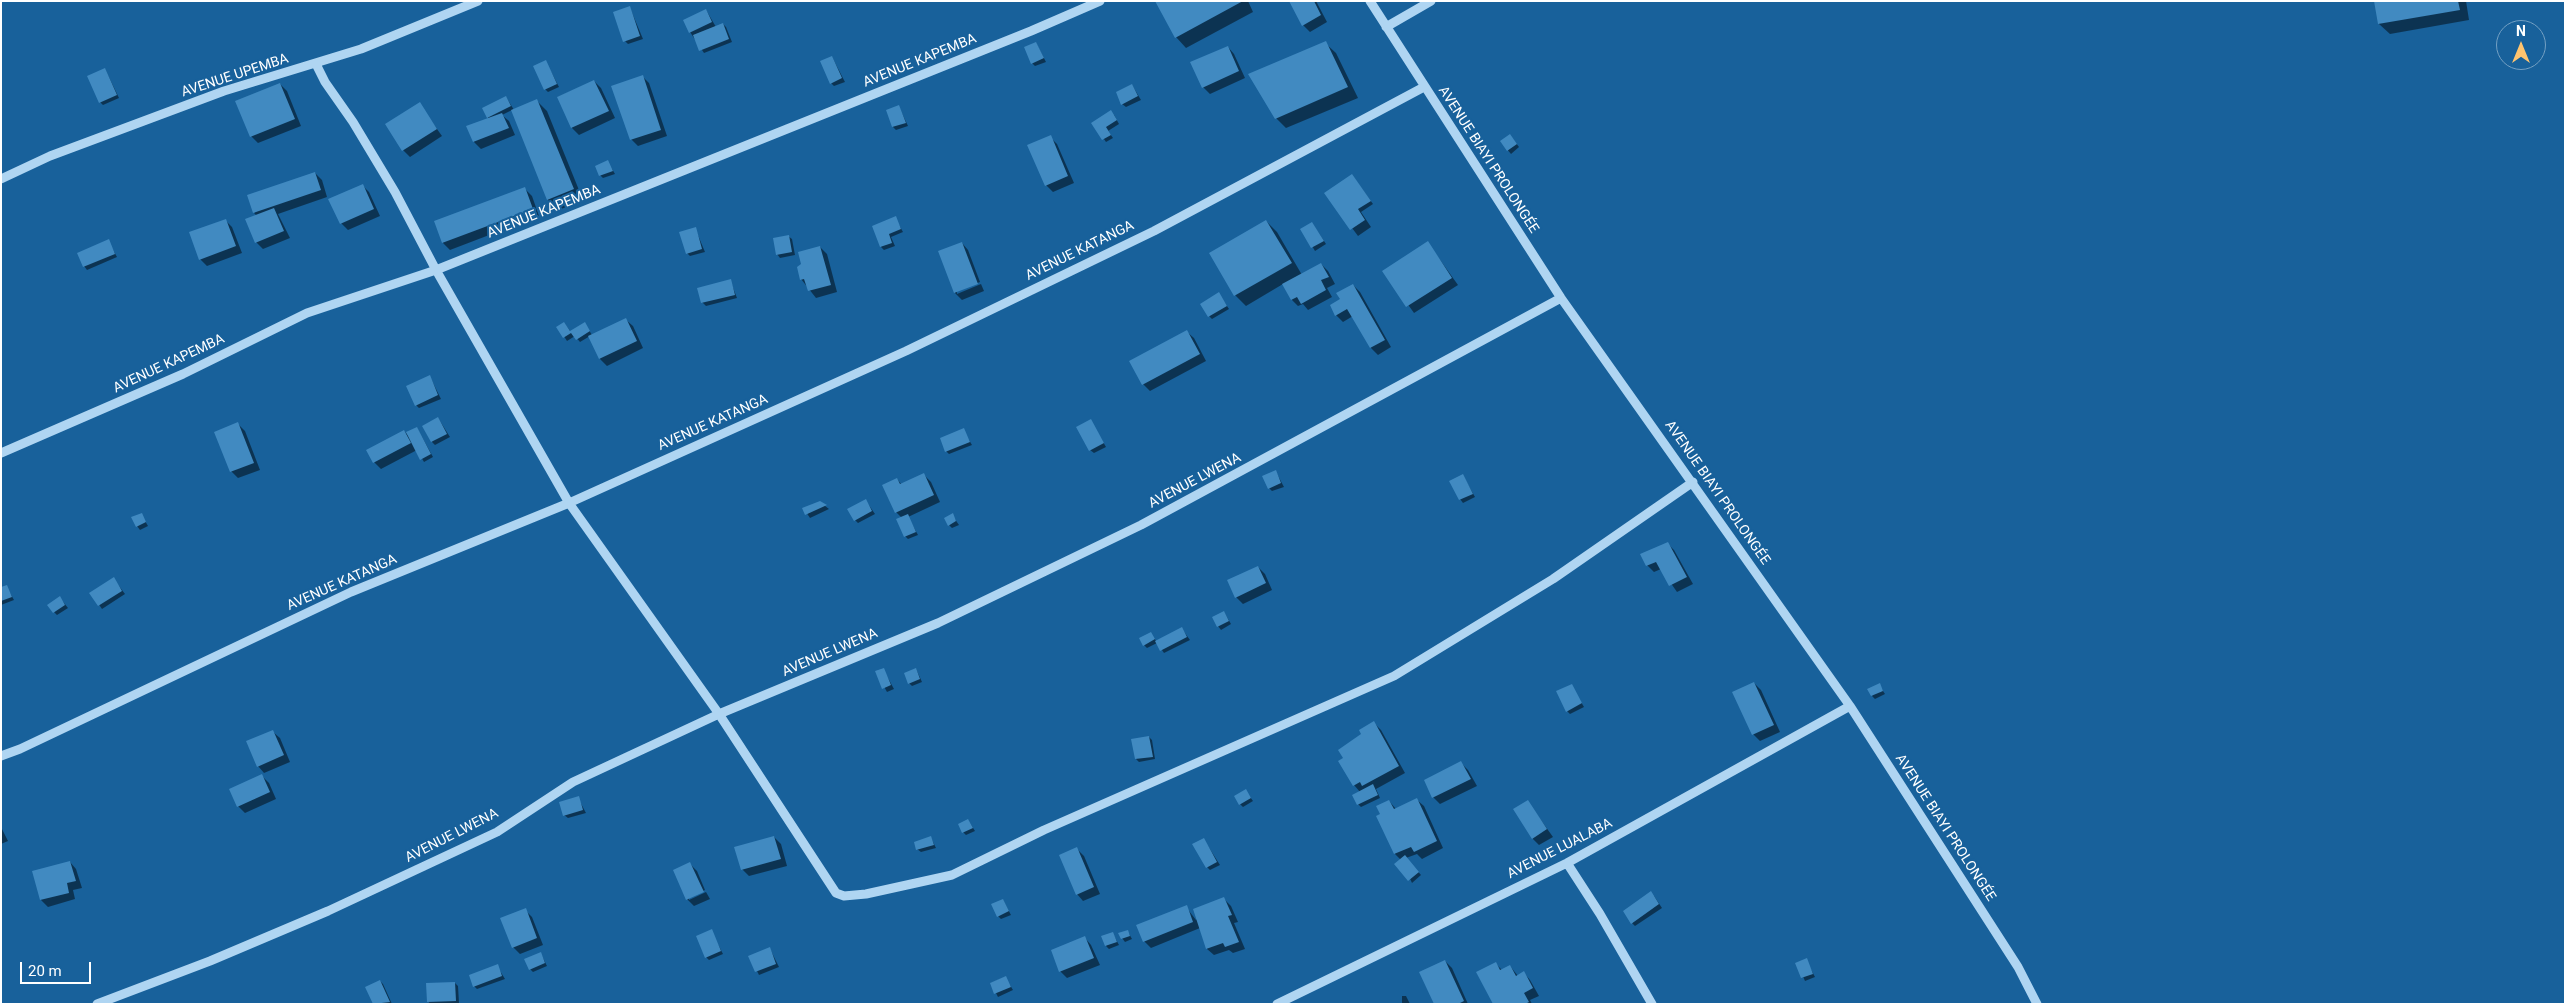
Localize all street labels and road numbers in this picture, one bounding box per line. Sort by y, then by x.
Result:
street label: AVENUE KAPEMBA [861,31,979,91]
street label: AVENUE UPEMBA [179,51,291,101]
street label: AVENUE BIAYI PROLONGÉE [1434,83,1542,237]
street label: AVENUE KAPEMBA [485,182,603,242]
street label: AVENUE KATANGA [1023,217,1137,285]
street label: AVENUE KAPEMBA [111,331,227,397]
street label: AVENUE KATANGA [655,391,771,455]
street label: AVENUE BIAYI PROLONGÉE [1661,418,1773,568]
street label: AVENUE LWENA [1146,450,1244,512]
street label: AVENUE KATANGA [284,551,400,615]
street label: AVENUE LWENA [780,625,880,681]
street label: AVENUE BIAYI PROLONGÉE [1891,751,1999,905]
street label: AVENUE LWENA [403,805,501,867]
street label: AVENUE LUALABA [1505,815,1615,883]

